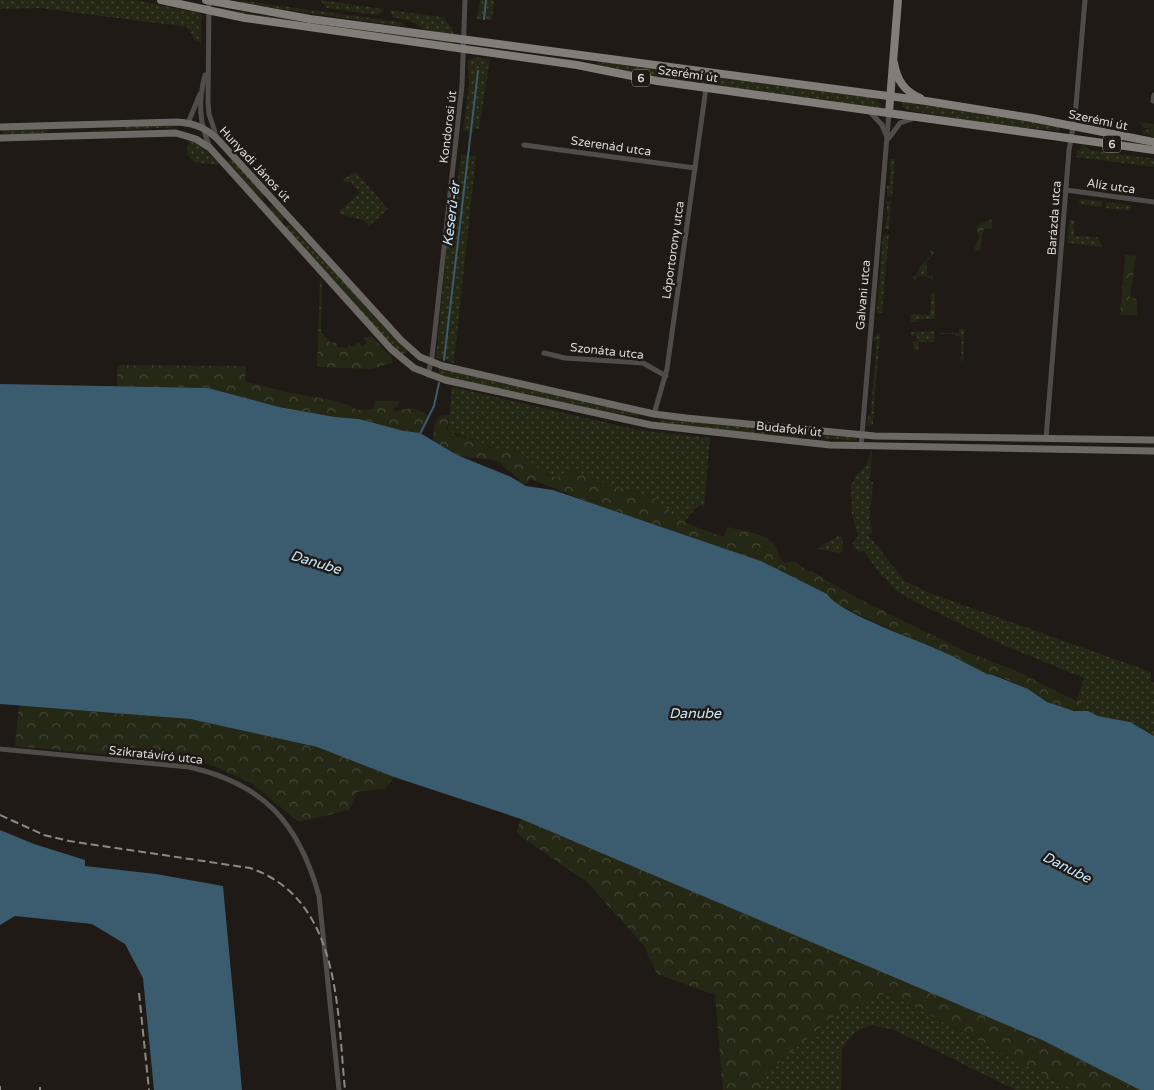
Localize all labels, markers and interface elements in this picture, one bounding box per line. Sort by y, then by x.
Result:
street label: Szerémi út [657,63,719,85]
road number: 6 [632,70,650,86]
street label: Kondorosi út [437,90,459,164]
street label: Szerémi út [1067,107,1129,133]
street label: Hunyadi János út [216,123,294,205]
street label: Szerenád utca [570,133,652,159]
road number: 6 [1103,136,1121,152]
street label: Alíz utca [1086,176,1136,196]
water label: Keserű-ér [439,179,464,247]
street label: Barázda utca [1044,180,1064,256]
street label: Lőportorony utca [659,200,687,300]
street label: Galvani utca [853,259,873,331]
street label: Szonáta utca [569,340,645,362]
street label: Budafoki út [756,419,823,439]
water label: Danube [289,547,344,579]
water label: Danube [669,705,722,722]
street label: Szikratávíró utca [108,743,204,767]
water label: Danube [1040,848,1095,887]

